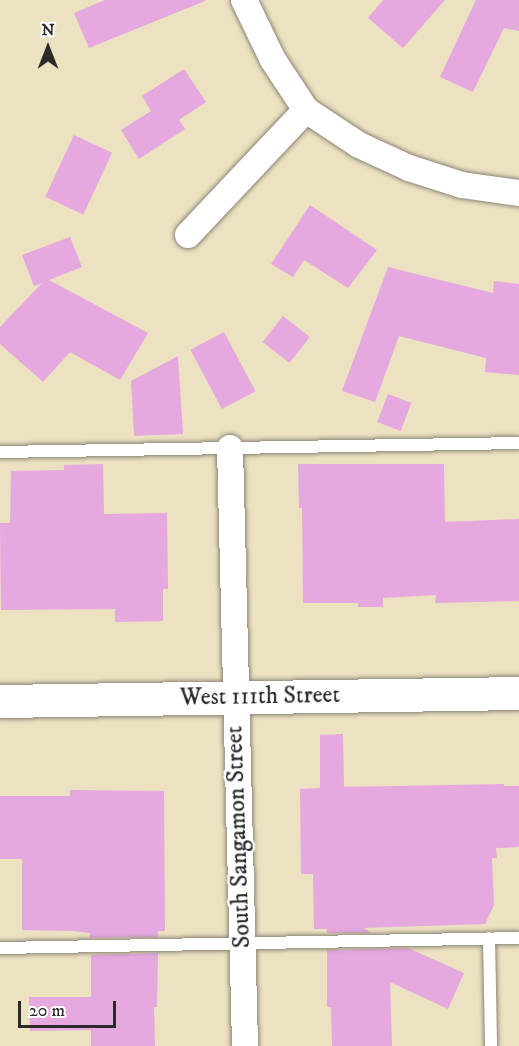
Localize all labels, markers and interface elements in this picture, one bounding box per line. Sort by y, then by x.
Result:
north arrow [18,18,78,78]
text: N [41,20,55,40]
street label: West 111th Street [180,681,340,713]
street label: South Sangamon Street [221,725,257,949]
scale bar [21,989,118,1027]
text: 20 m [29,1000,65,1022]

